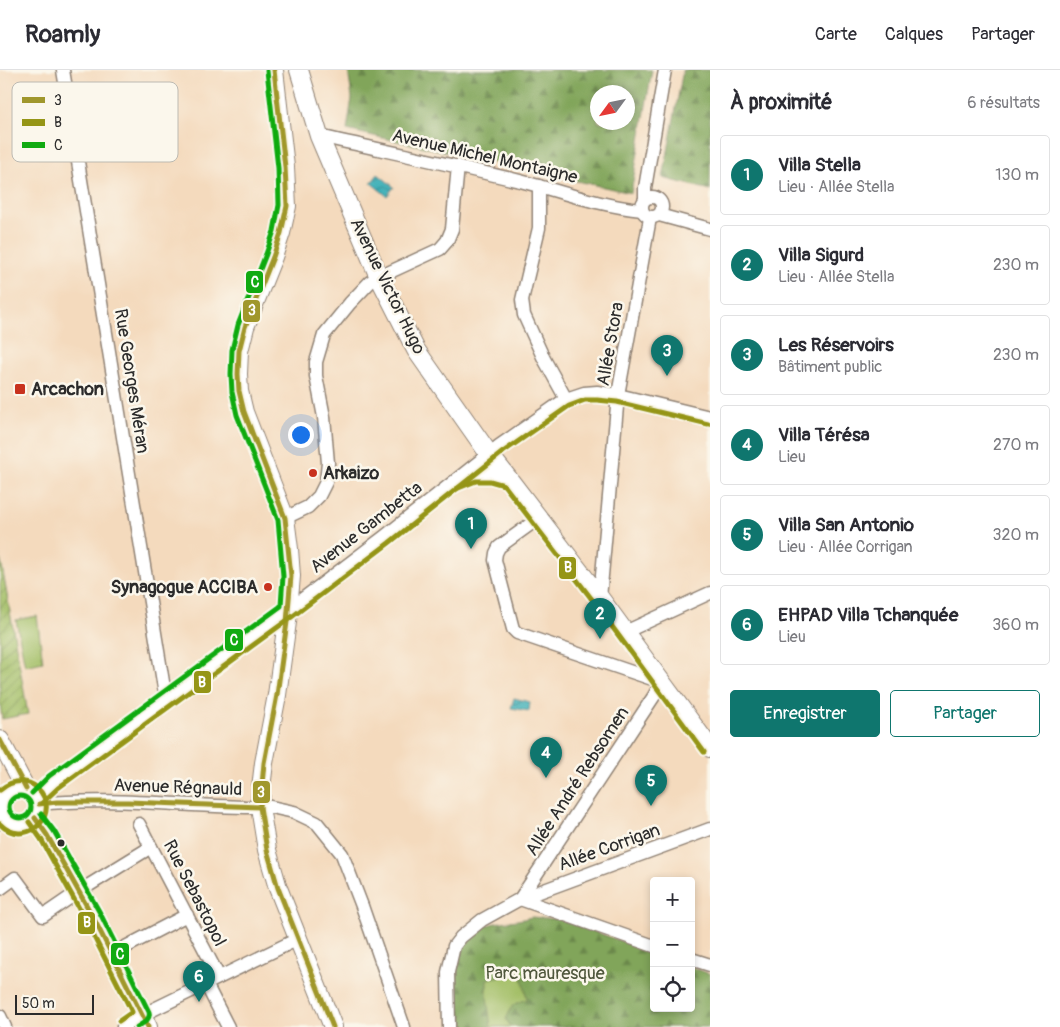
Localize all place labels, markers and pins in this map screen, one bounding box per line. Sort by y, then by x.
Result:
pin: 3 [651,335,683,376]
place label: Arcachon [31,378,104,401]
marker: Arcachon [13,382,27,396]
place label: Arkaizo [323,462,380,485]
marker: Arkaizo [307,467,319,479]
pin: 1 [455,508,487,549]
place label: Synagogue ACCIBA [111,576,258,599]
marker: Synagogue ACCIBA [262,581,274,593]
pin: 2 [584,598,616,639]
pin: 4 [530,737,562,778]
pin: 5 [635,765,667,806]
unlabelled marker [56,838,66,848]
pin: 6 [183,961,215,1002]

